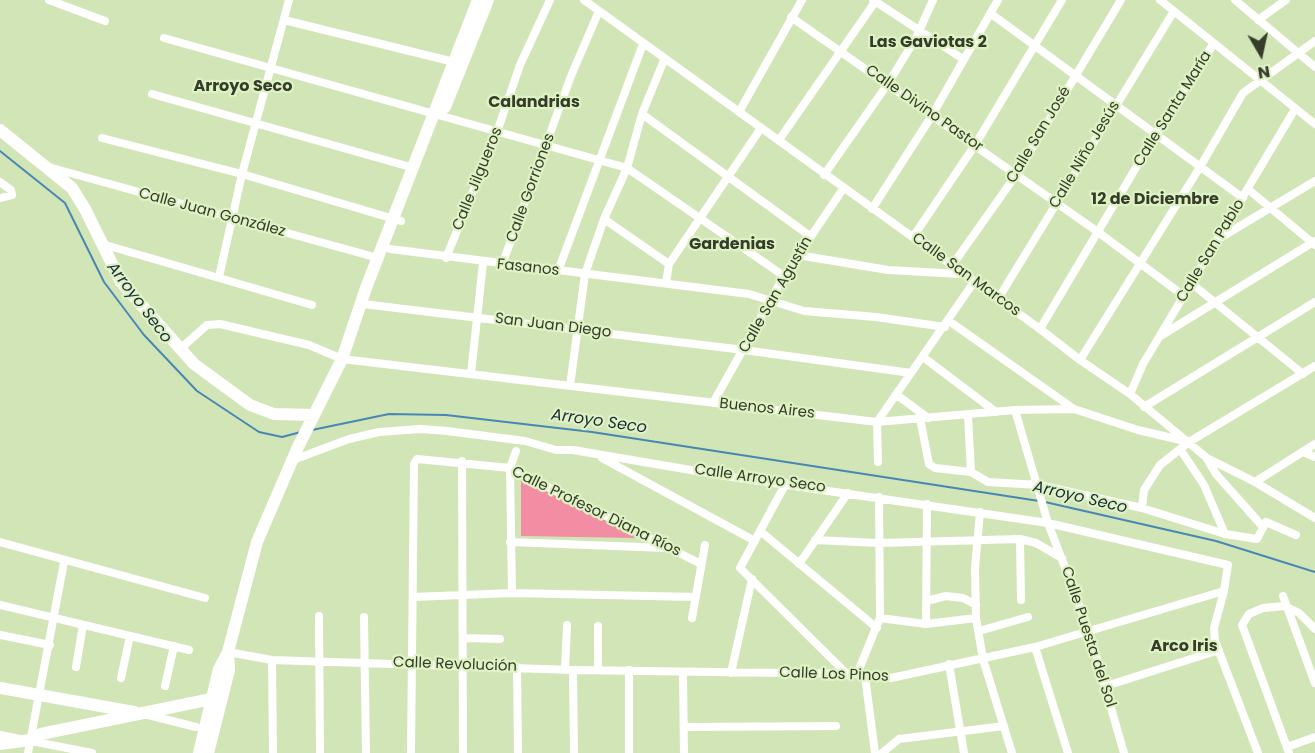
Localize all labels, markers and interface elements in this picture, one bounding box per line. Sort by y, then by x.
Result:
north arrow [1231,24,1291,84]
district label: Las Gaviotas 2 [869,33,987,53]
street label: Calle Santa María [1130,48,1216,170]
text: N [1256,60,1272,85]
street label: Calle Divino Pastor [862,62,986,156]
district label: Arroyo Seco [194,77,292,97]
street label: Calle San José [1003,83,1075,187]
district label: Calandrias [488,93,580,113]
street label: Calle Niño Jesús [1046,98,1124,212]
street label: Calle Jilgueros [449,125,507,233]
street label: Calle Gorriones [503,131,559,245]
street label: Calle Juan González [137,185,287,241]
district label: 12 de Diciembre [1091,190,1219,210]
street label: Calle San Pablo [1173,196,1249,306]
street label: Calle San Marcos [908,229,1024,321]
street label: Calle San Agustín [735,234,817,356]
district label: Gardenias [689,235,775,255]
street label: Fasanos [496,256,560,280]
water label: Arroyo Seco [102,259,176,347]
street label: San Juan Diego [494,310,612,342]
street label: Buenos Aires [718,395,816,423]
water label: Arroyo Seco [550,406,648,438]
street label: Calle Arroyo Seco [693,461,827,497]
street label: Calle Profesor Diana Ríos [508,463,684,561]
water label: Arroyo Seco [1031,478,1129,518]
street label: Calle Puesta del Sol [1057,564,1119,710]
district label: Arco Iris [1150,637,1218,657]
street label: Calle Revolución [393,654,517,676]
street label: Calle Los Pinos [779,664,889,686]

